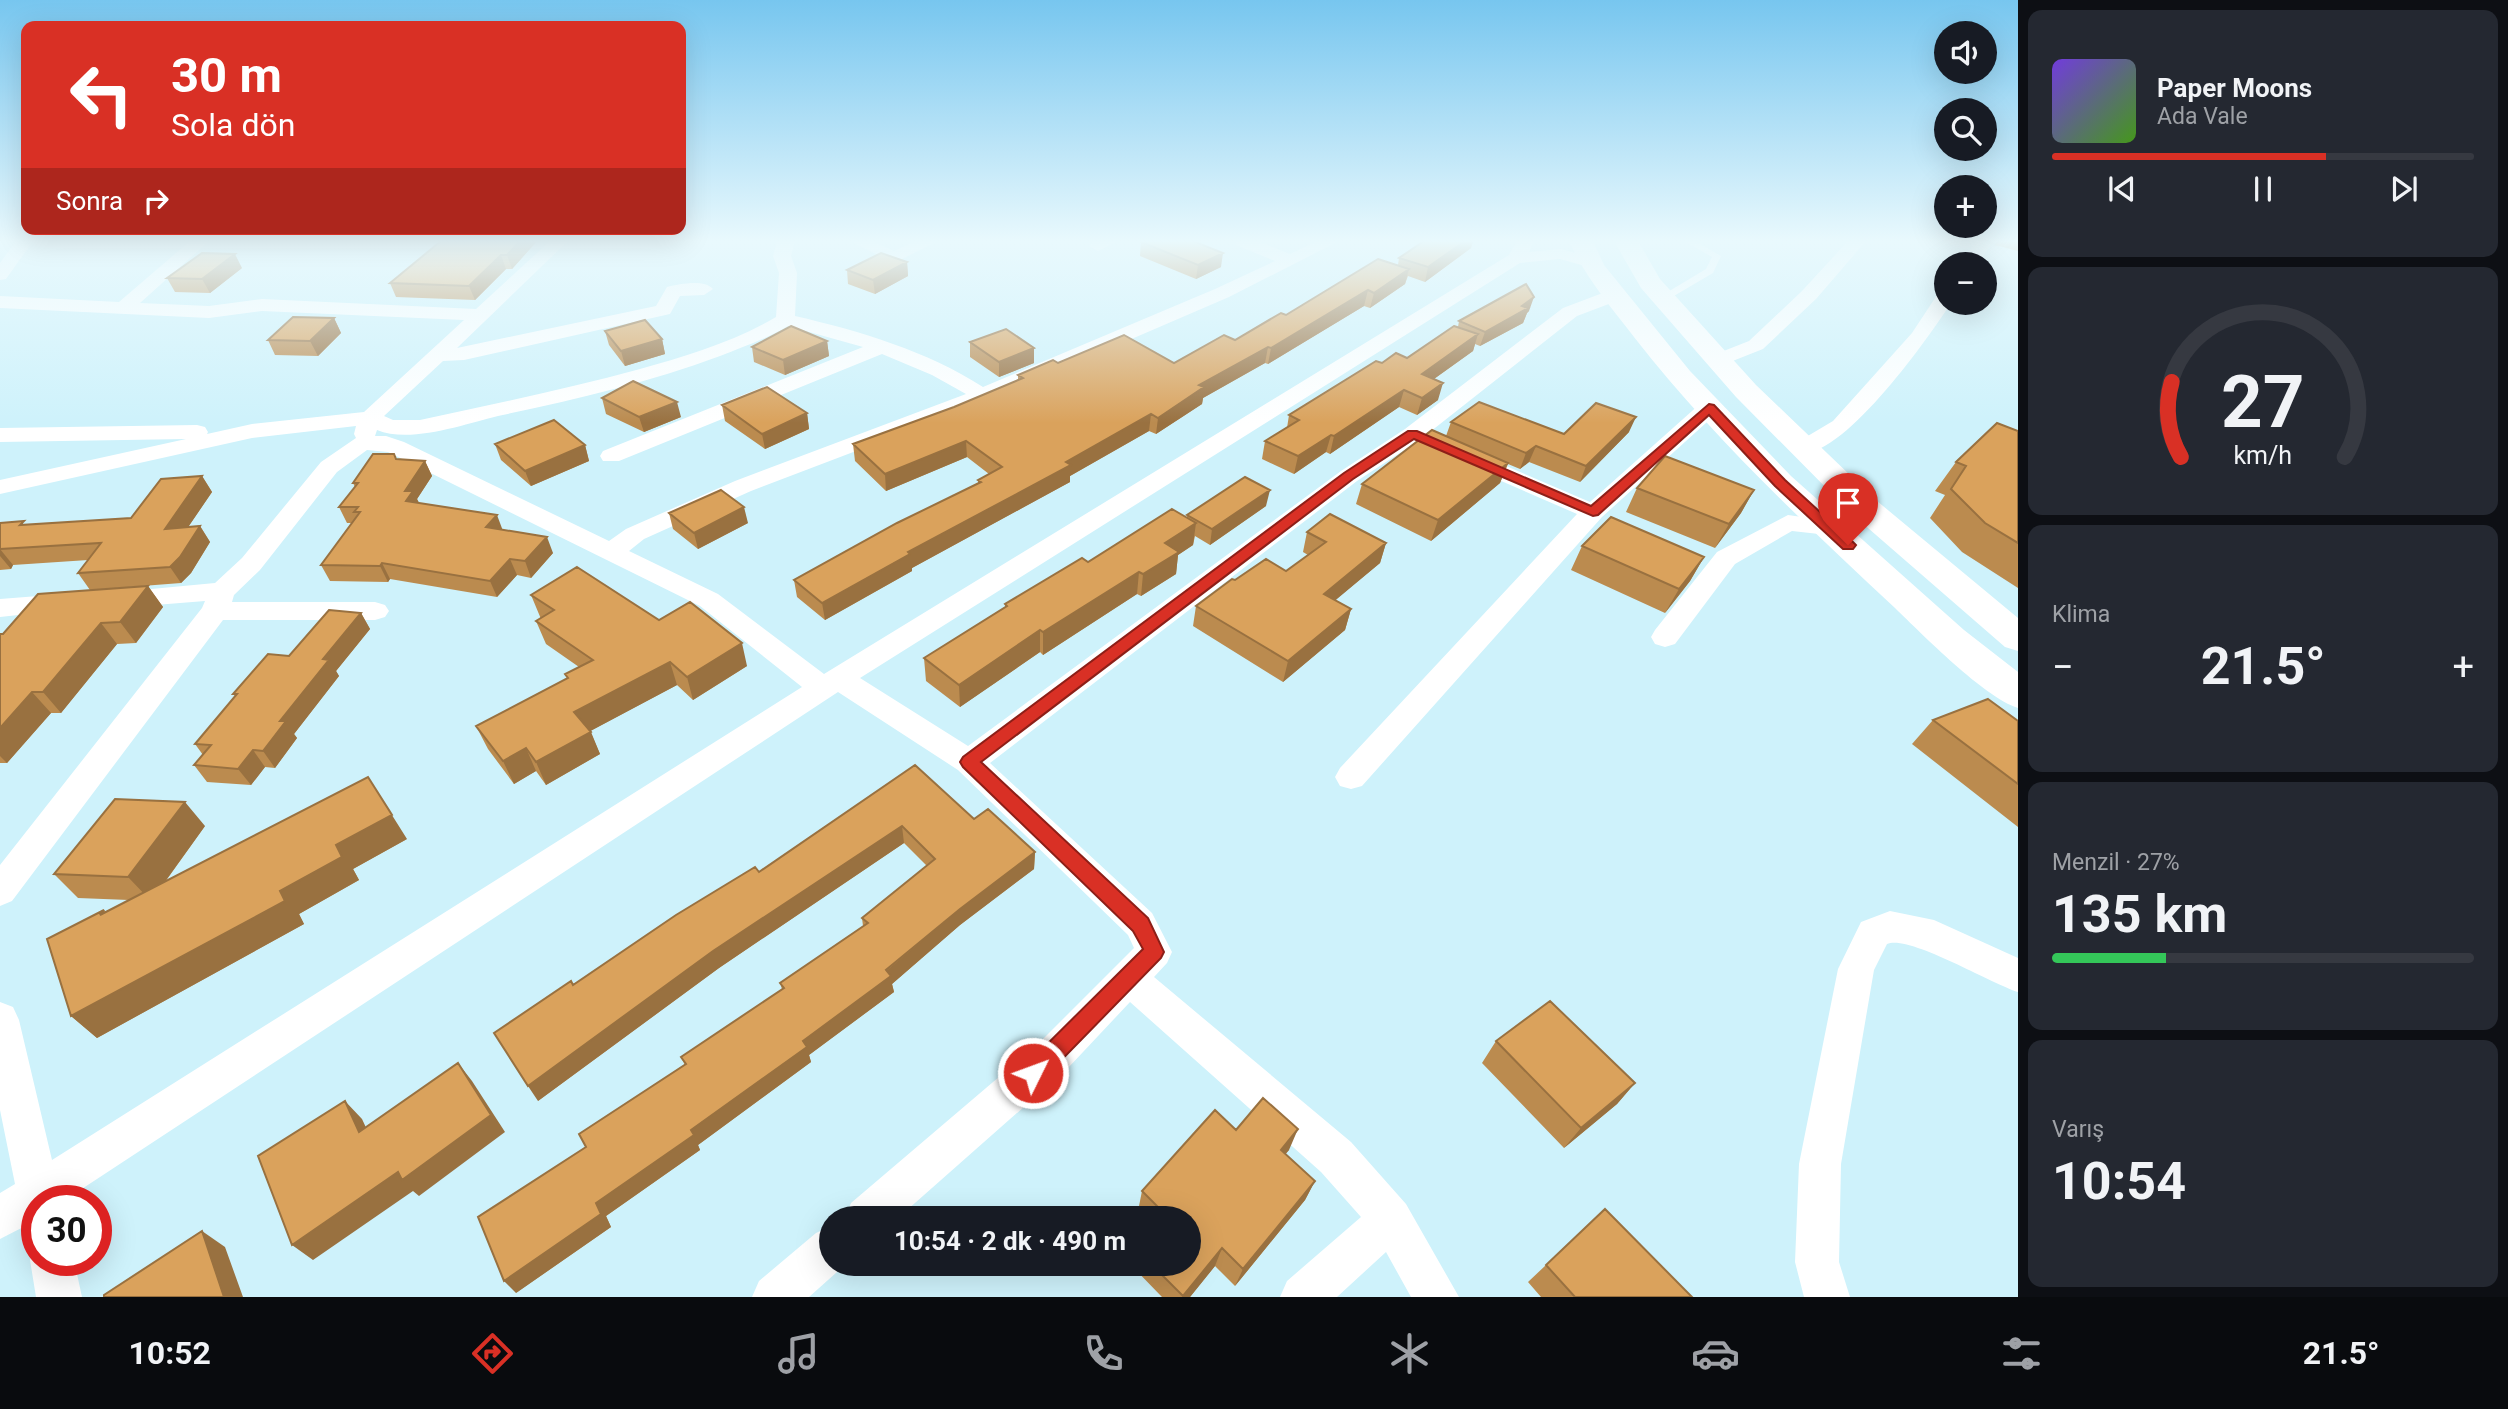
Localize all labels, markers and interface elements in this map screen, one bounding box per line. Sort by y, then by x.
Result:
map controls [1934,21,1997,315]
button: sound [1934,21,1997,84]
text: 30 m [171,47,282,104]
icon: left [56,49,147,140]
text: Paper Moons [2157,73,2312,103]
button: search [1934,98,1997,161]
text: Ada Vale [2157,103,2248,130]
text: Sola dön [171,106,295,144]
icon: previous [2103,170,2141,208]
icon: pause [2244,170,2282,208]
icon: next [2385,170,2423,208]
button: + [1934,175,1997,238]
icon: right [137,182,175,220]
text: Sonra [56,186,123,216]
button: − [1934,252,1997,315]
text: 27 [2221,360,2305,446]
text: km/h [2234,441,2292,470]
pin [1818,473,1878,545]
icon: arrive [1829,484,1867,522]
text: Klima [2052,601,2110,628]
text: 21.5° [2201,636,2326,697]
text: − [2052,645,2074,689]
text: + [2452,645,2474,689]
text: Menzil · 27% [2052,849,2180,876]
text: 135 km [2052,884,2227,945]
position arrow [996,1036,1070,1110]
text: Varış [2052,1116,2104,1143]
text: 10:54 [2052,1151,2186,1212]
speed limit sign: 30 [21,1185,112,1276]
text: 10:54 · 2 dk · 490 m [894,1226,1126,1256]
icon: directions [468,1329,517,1378]
icon: music [774,1329,823,1378]
icon: phone [1079,1329,1128,1378]
icon: climate [1385,1329,1434,1378]
icon: car [1691,1329,1740,1378]
icon: filters [1997,1329,2046,1378]
text: 10:52 [128,1334,211,1372]
text: 21.5° [2303,1334,2379,1372]

